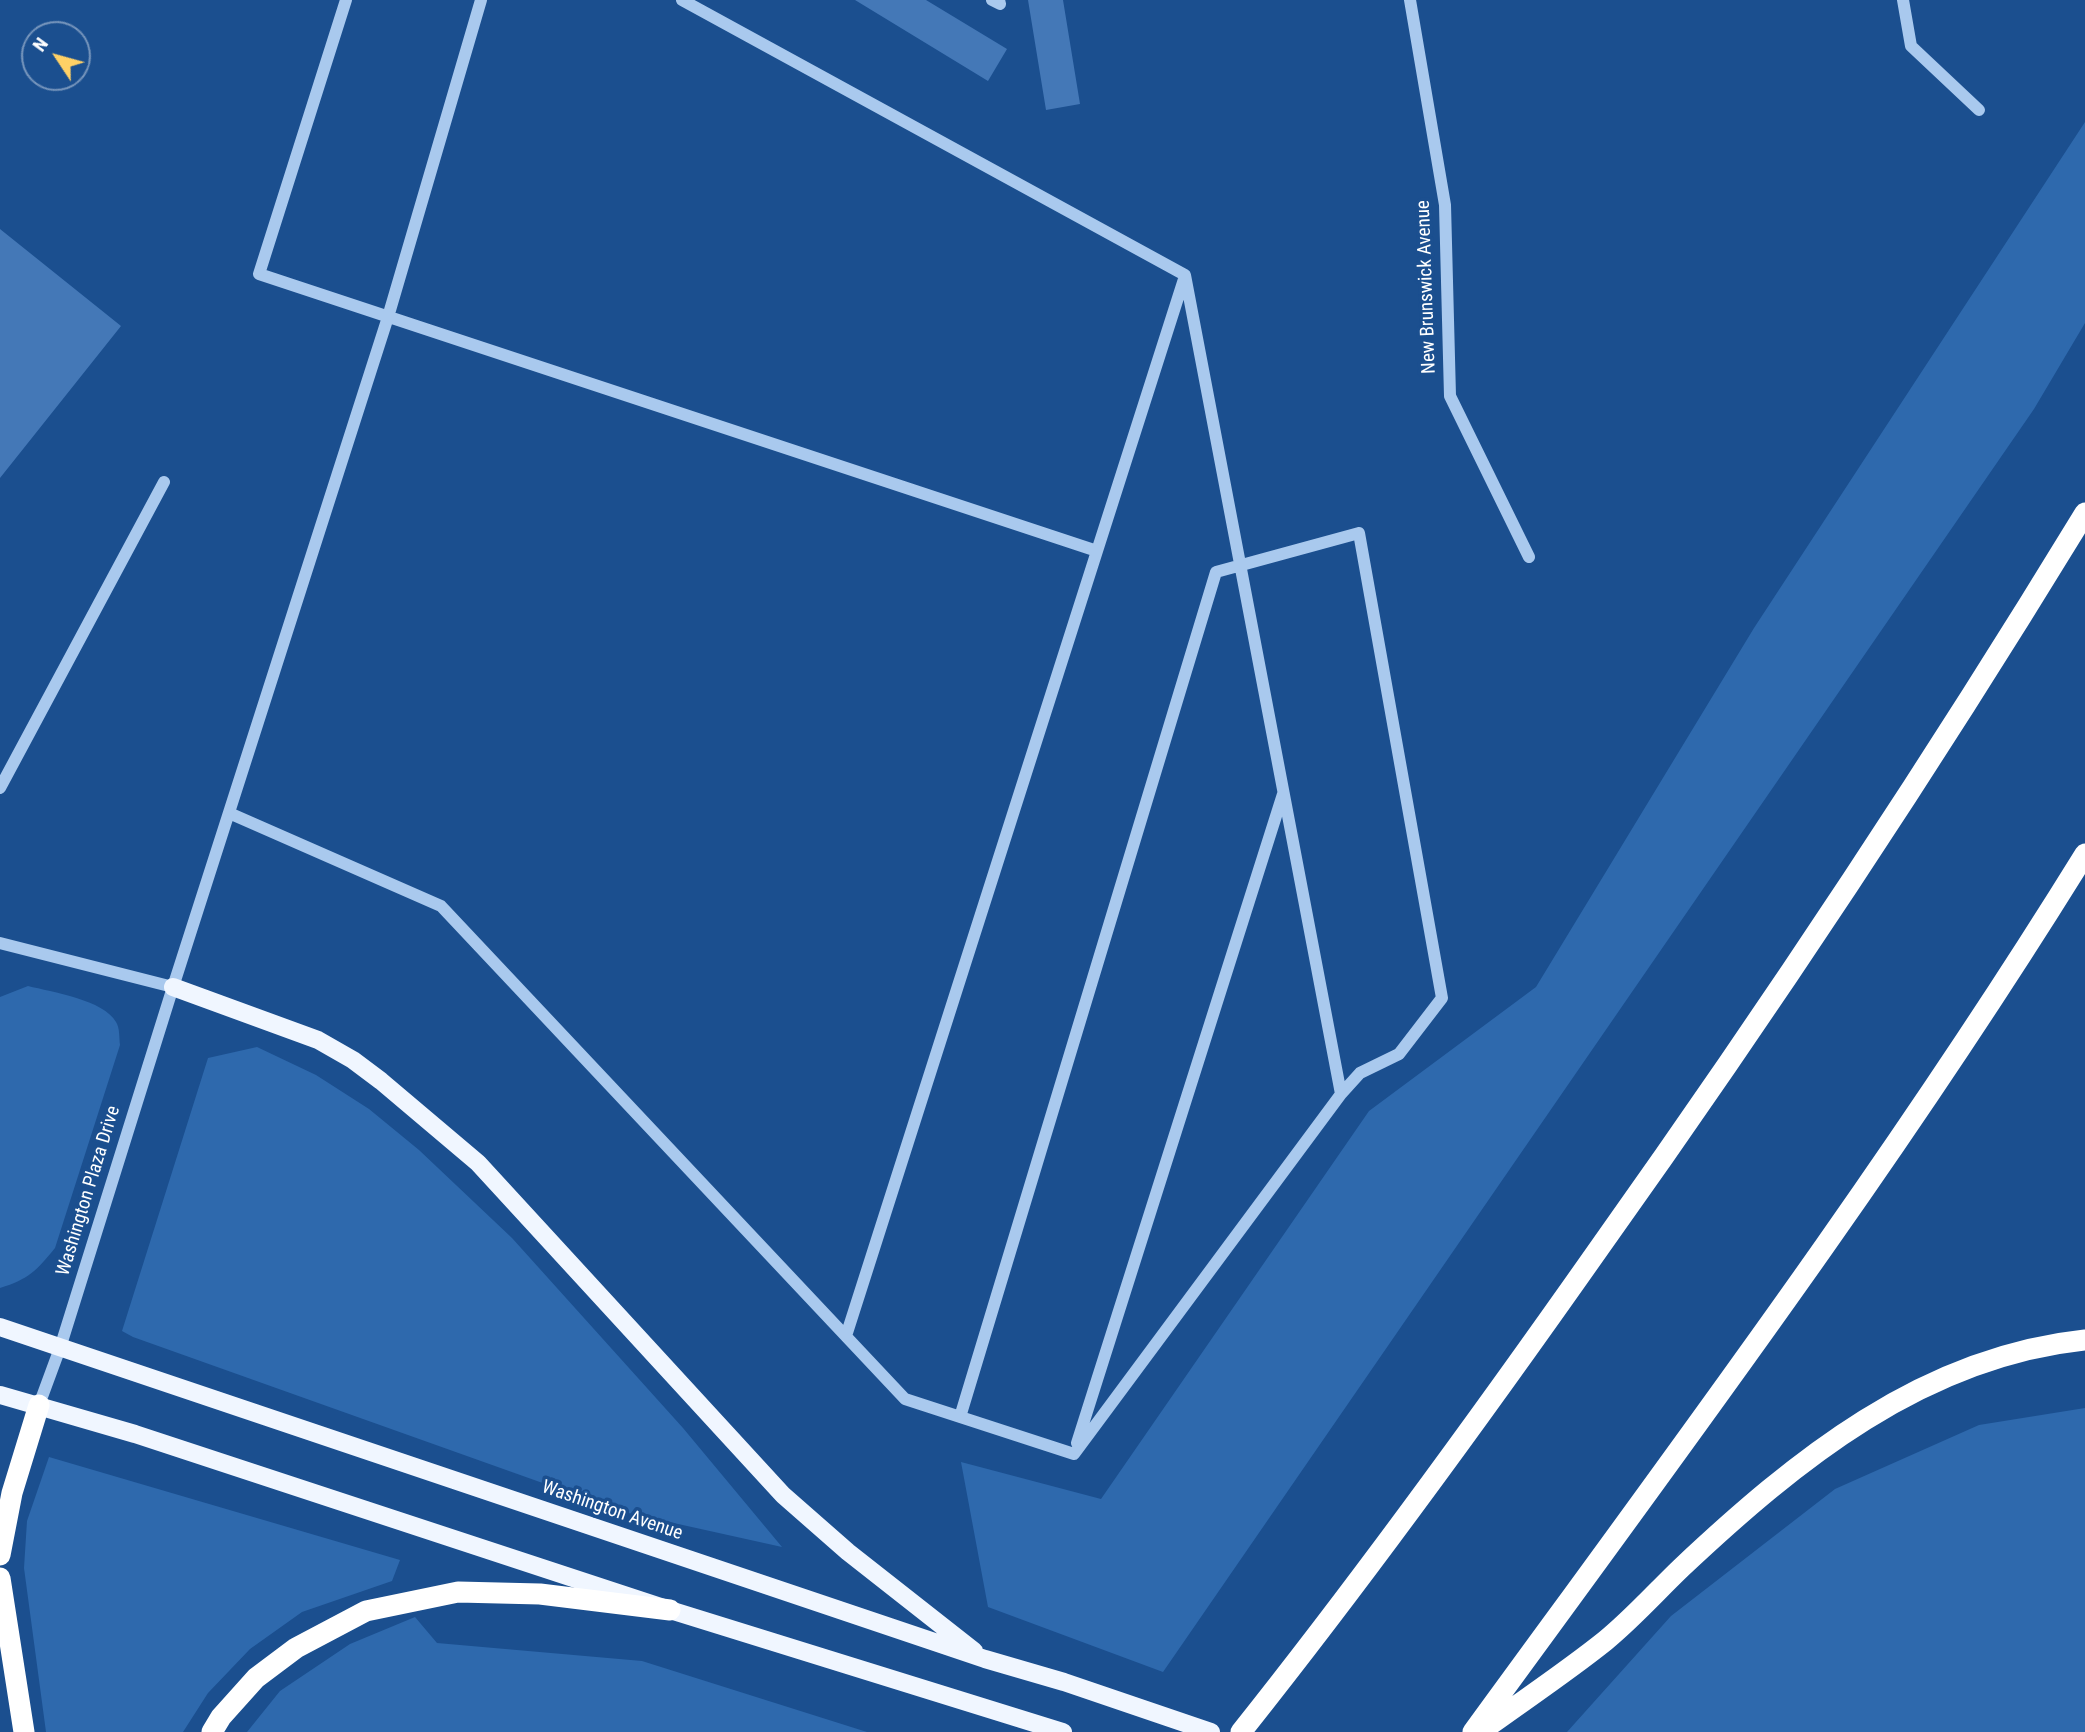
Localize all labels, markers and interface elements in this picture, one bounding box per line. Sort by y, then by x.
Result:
north arrow [21,21,91,91]
text: N [27,33,53,56]
street label: New Brunswick Avenue [1413,200,1441,374]
street label: Washington Plaza Drive [52,1103,126,1279]
street label: Washington Avenue [539,1476,685,1546]

